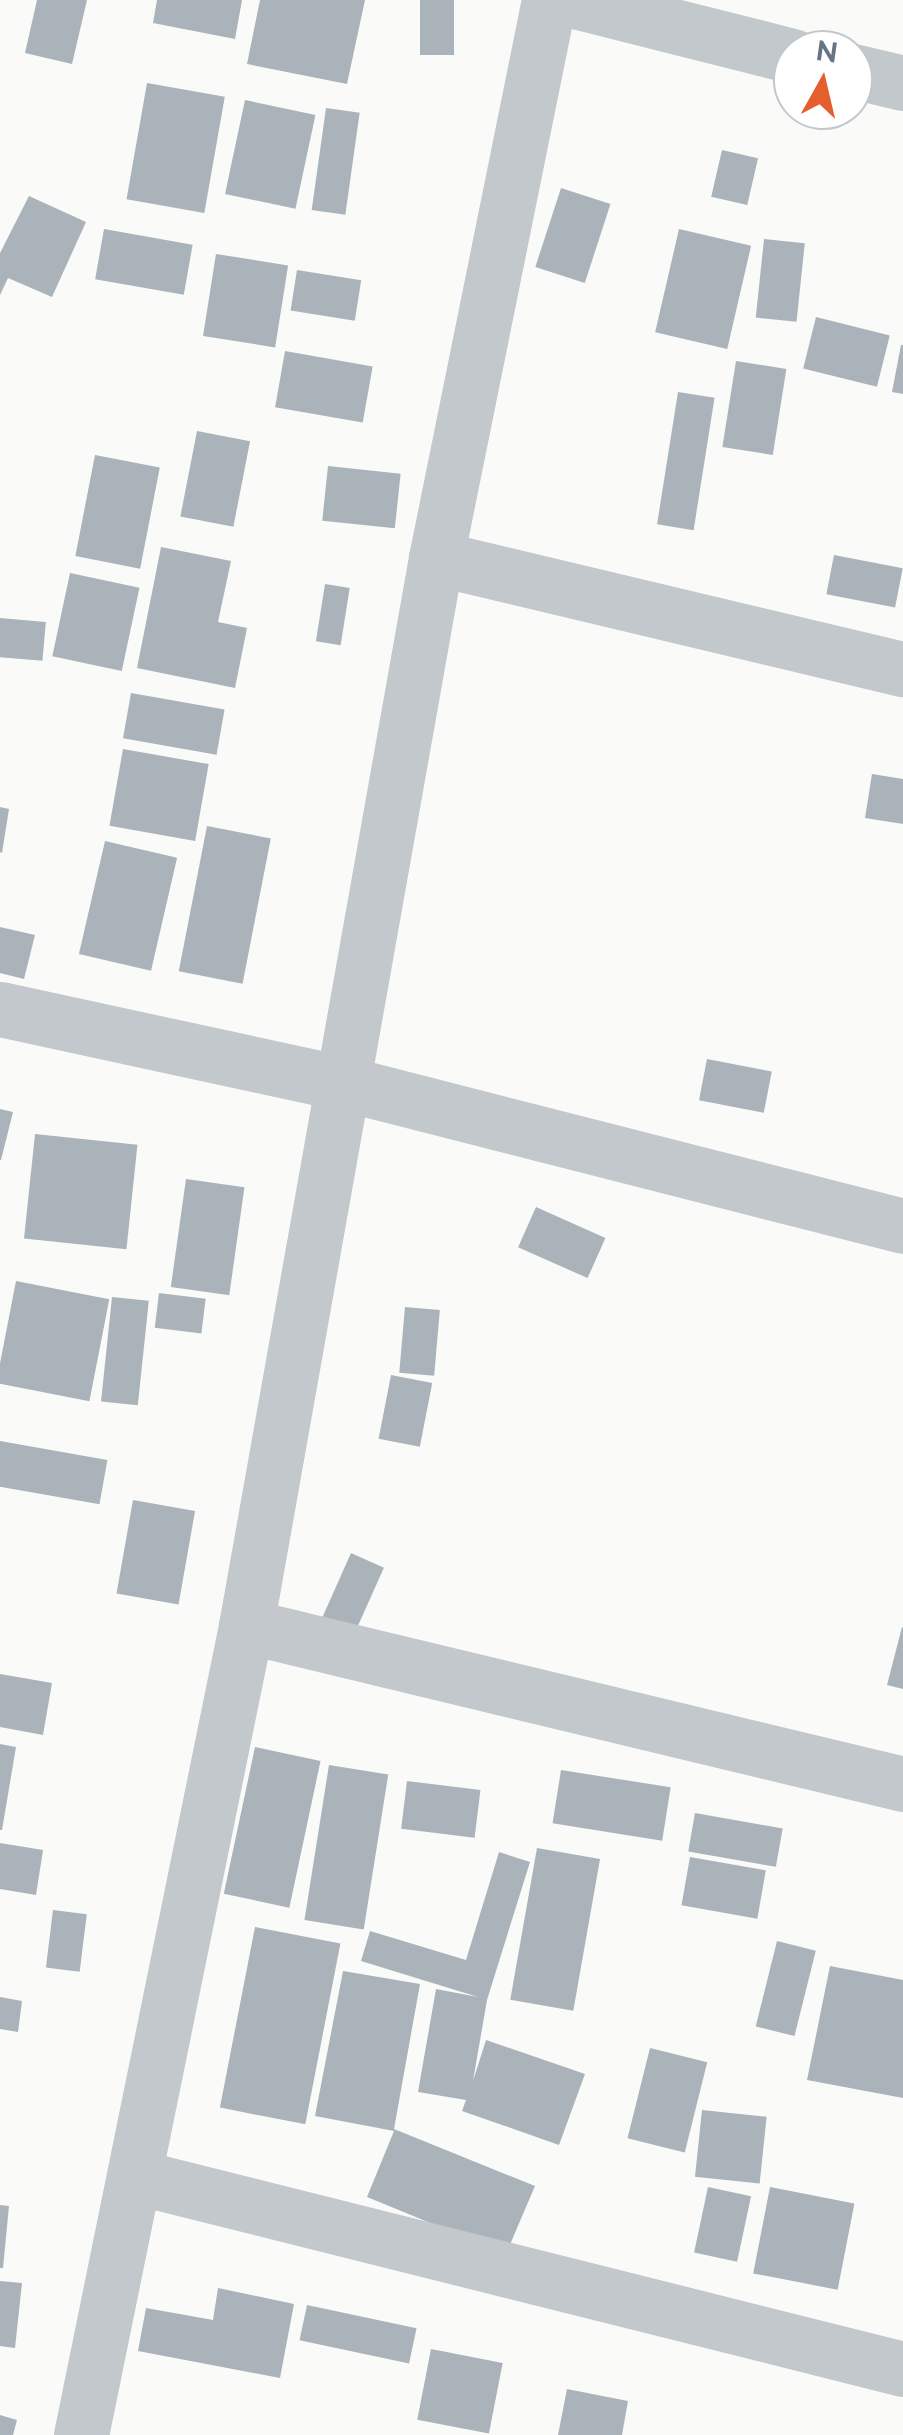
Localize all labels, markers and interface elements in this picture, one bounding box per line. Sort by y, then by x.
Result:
north arrow [773,30,873,130]
text: N [814,34,840,70]

